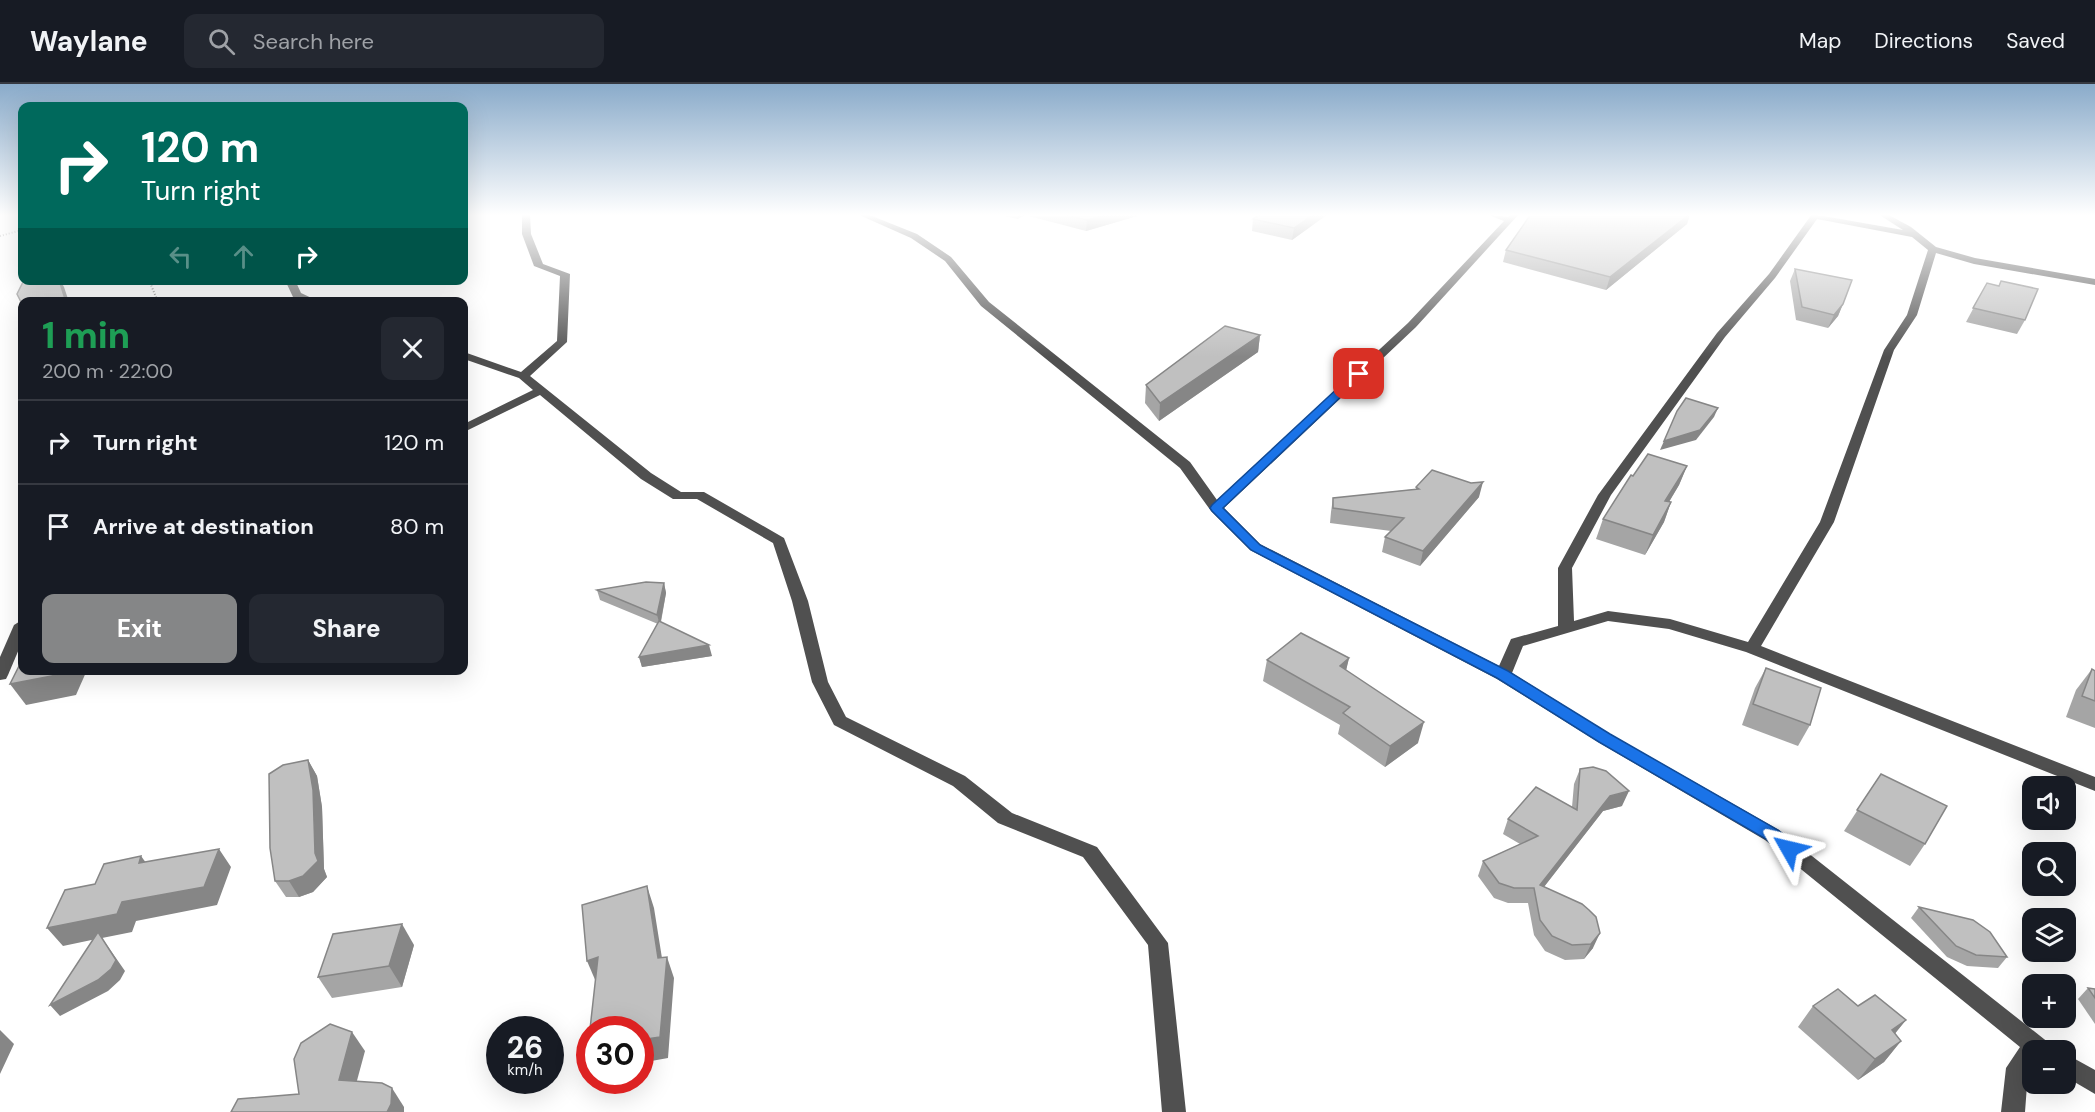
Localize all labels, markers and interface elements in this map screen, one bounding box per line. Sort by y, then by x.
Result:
search box [184,14,604,68]
text: Waylane [30,23,148,60]
icon: search [205,25,238,58]
text: Search here [253,27,374,56]
text: Map [1799,27,1841,55]
text: Directions [1874,27,1973,55]
text: Saved [2006,27,2065,55]
text: 120 m [141,120,259,175]
icon: right [42,126,120,204]
text: Turn right [141,173,261,208]
icon: left [164,240,197,273]
icon: ahead [227,240,260,273]
icon: right [290,240,323,273]
text: 1 min [42,312,130,359]
button: close [381,317,444,380]
pin [1333,348,1384,399]
icon: arrive [1342,357,1375,390]
text: 200 m · 22:00 [42,358,173,384]
icon: right [42,426,75,459]
text: Turn right [93,428,198,457]
text: 120 m [384,428,444,457]
icon: arrive [42,510,75,543]
text: Arrive at destination [93,512,314,541]
text: 80 m [390,512,444,541]
button: Exit [42,594,237,663]
button: Share [249,594,444,663]
map controls [2022,776,2076,1094]
button: sound [2022,776,2076,830]
position arrow [1757,817,1821,881]
button: search [2022,842,2076,896]
button: layers [2022,908,2076,962]
button: + [2022,974,2076,1028]
speed limit sign: 30 [576,1016,654,1094]
text: 26 [507,1028,543,1067]
button: − [2022,1040,2076,1094]
text: km/h [507,1060,543,1080]

